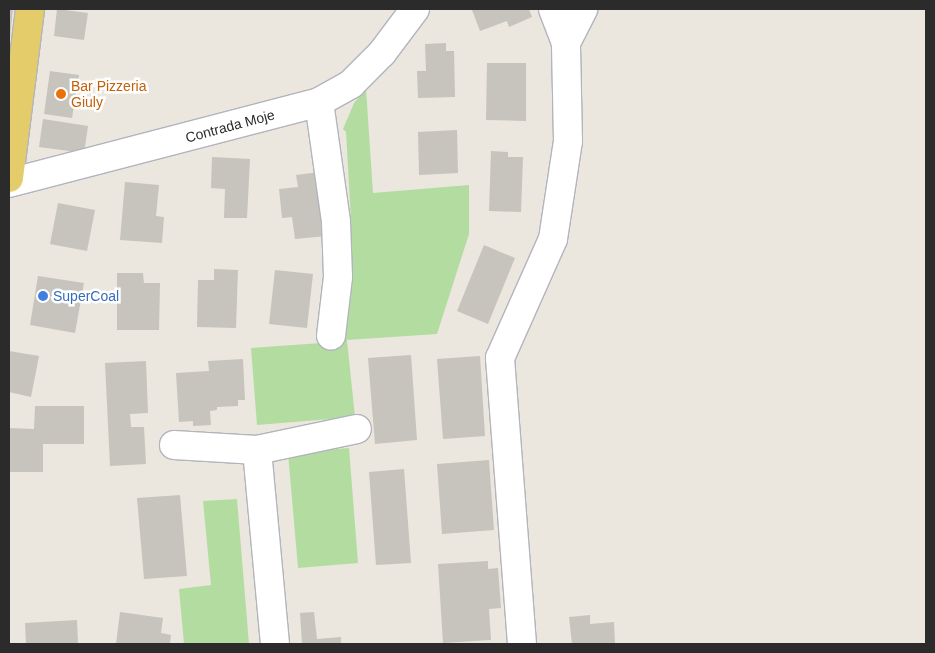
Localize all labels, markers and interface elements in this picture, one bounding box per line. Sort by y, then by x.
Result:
place label: Bar Pizzeria Giuly [71,78,146,110]
marker: Bar Pizzeria Giuly [55,88,67,100]
street label: Contrada Moje [183,106,277,146]
place label: SuperCoal [53,288,119,304]
marker: SuperCoal [37,290,49,302]

